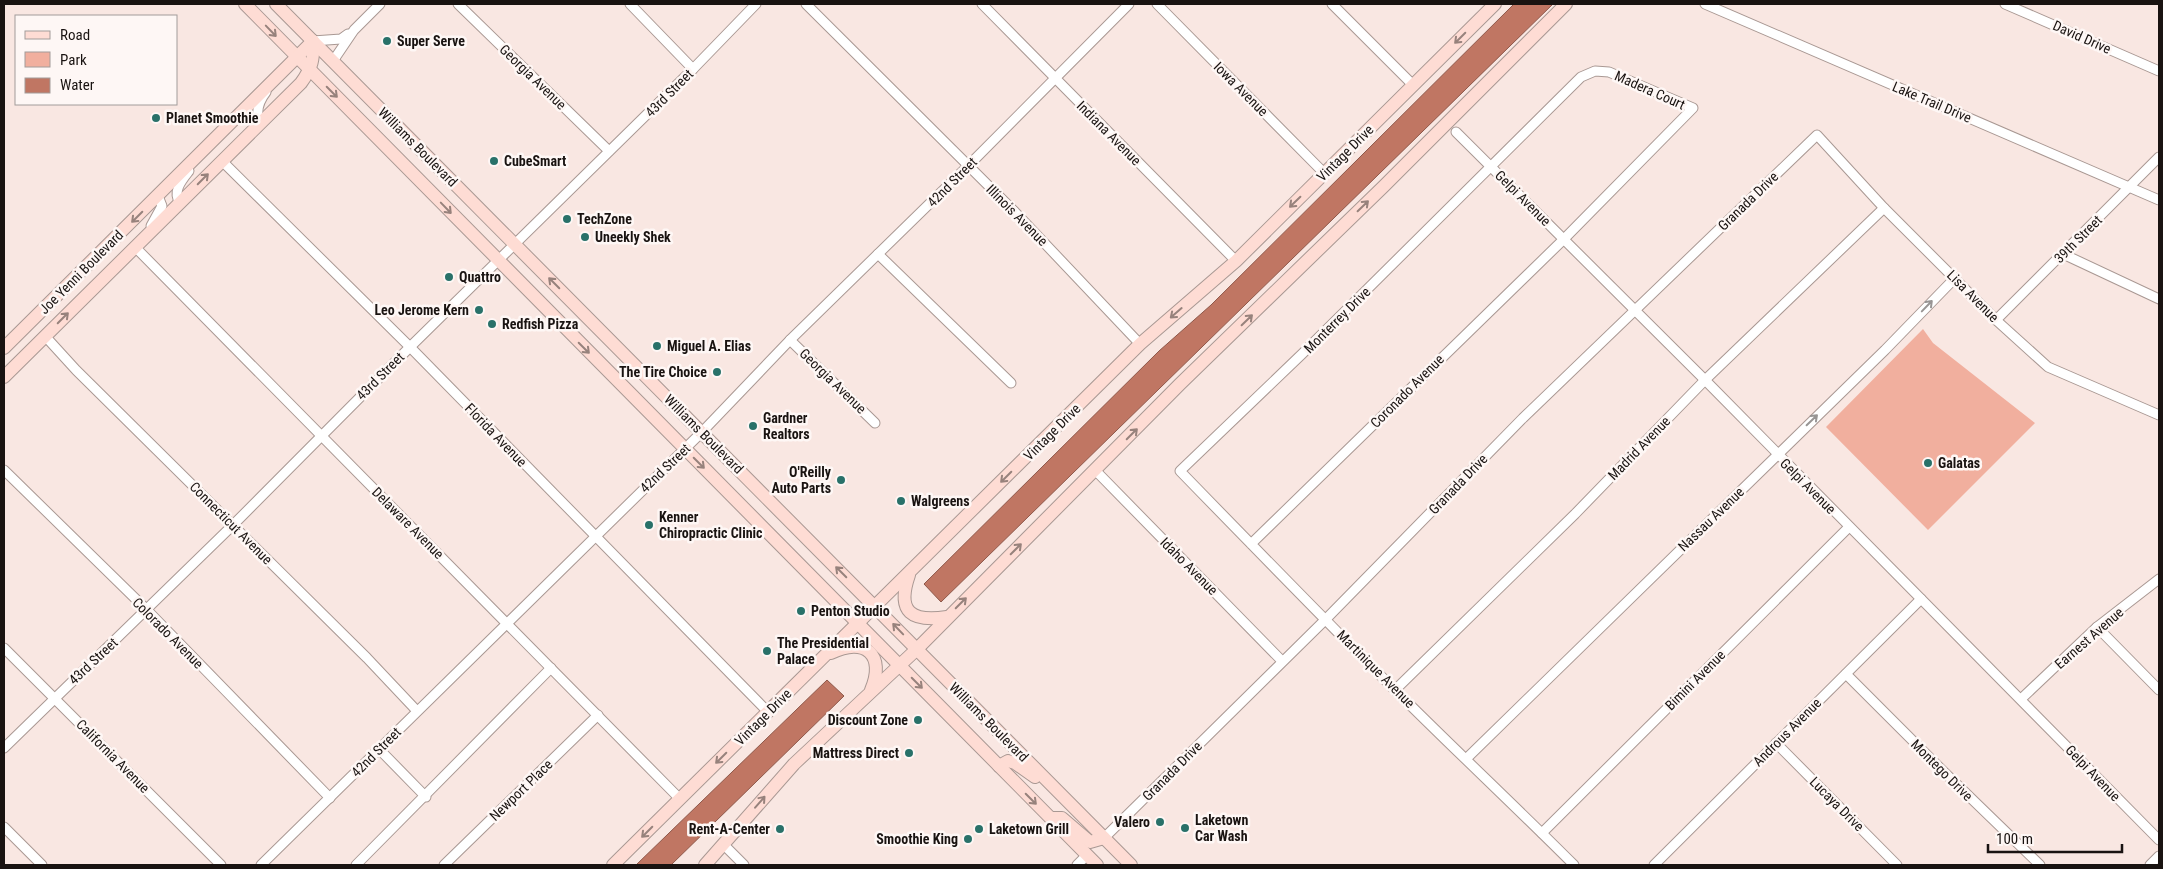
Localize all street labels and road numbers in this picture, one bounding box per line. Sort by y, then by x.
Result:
street label: David Drive [2050,17,2114,57]
street label: Georgia Avenue [496,41,570,113]
street label: Iowa Avenue [1211,59,1272,120]
street label: 43rd Street [642,66,696,120]
street label: Madera Court [1612,67,1688,113]
street label: Lake Trail Drive [1890,78,1974,126]
street label: Indiana Avenue [1074,98,1145,169]
street label: Williams Boulevard [375,104,461,190]
street label: Vintage Drive [1313,121,1377,185]
street label: 42nd Street [924,154,980,210]
street label: Gelpi Avenue [1492,167,1554,229]
street label: Granada Drive [1715,168,1782,234]
street label: Illinois Avenue [983,181,1051,249]
street label: 39th Street [2051,212,2105,266]
street label: Joe Yenni Boulevard [36,227,126,317]
street label: Lisa Avenue [1944,267,2002,325]
street label: Monterrey Drive [1301,283,1374,356]
street label: Georgia Avenue [796,345,870,417]
street label: 43rd Street [353,349,407,403]
street label: Coronado Avenue [1367,351,1447,431]
street label: Williams Boulevard [661,391,747,477]
street label: Florida Avenue [462,400,530,470]
street label: Vintage Drive [1020,400,1084,464]
street label: Madrid Avenue [1605,413,1674,483]
street label: 42nd Street [637,440,693,496]
street label: Granada Drive [1425,450,1491,517]
street label: Gelpi Avenue [1777,455,1839,517]
street label: Connecticut Avenue [187,479,276,568]
street label: Nassau Avenue [1675,483,1747,554]
street label: Delaware Avenue [369,484,447,562]
street label: Idaho Avenue [1157,534,1221,598]
street label: Colorado Avenue [129,594,207,672]
street label: Earnest Avenue [2052,604,2127,672]
street label: Martinique Avenue [1334,627,1418,711]
street label: 43rd Street [65,634,121,688]
street label: Bimini Avenue [1662,646,1729,713]
street label: Williams Boulevard [946,679,1032,765]
street label: Vintage Drive [731,685,795,749]
street label: Androus Avenue [1750,694,1825,769]
street label: California Avenue [73,716,153,796]
street label: 42nd Street [348,724,404,780]
street label: Montego Drive [1908,736,1976,804]
street label: Granada Drive [1139,738,1205,804]
street label: Gelpi Avenue [2062,742,2124,805]
street label: Newport Place [486,756,556,824]
street label: Lucaya Drive [1807,774,1868,835]

